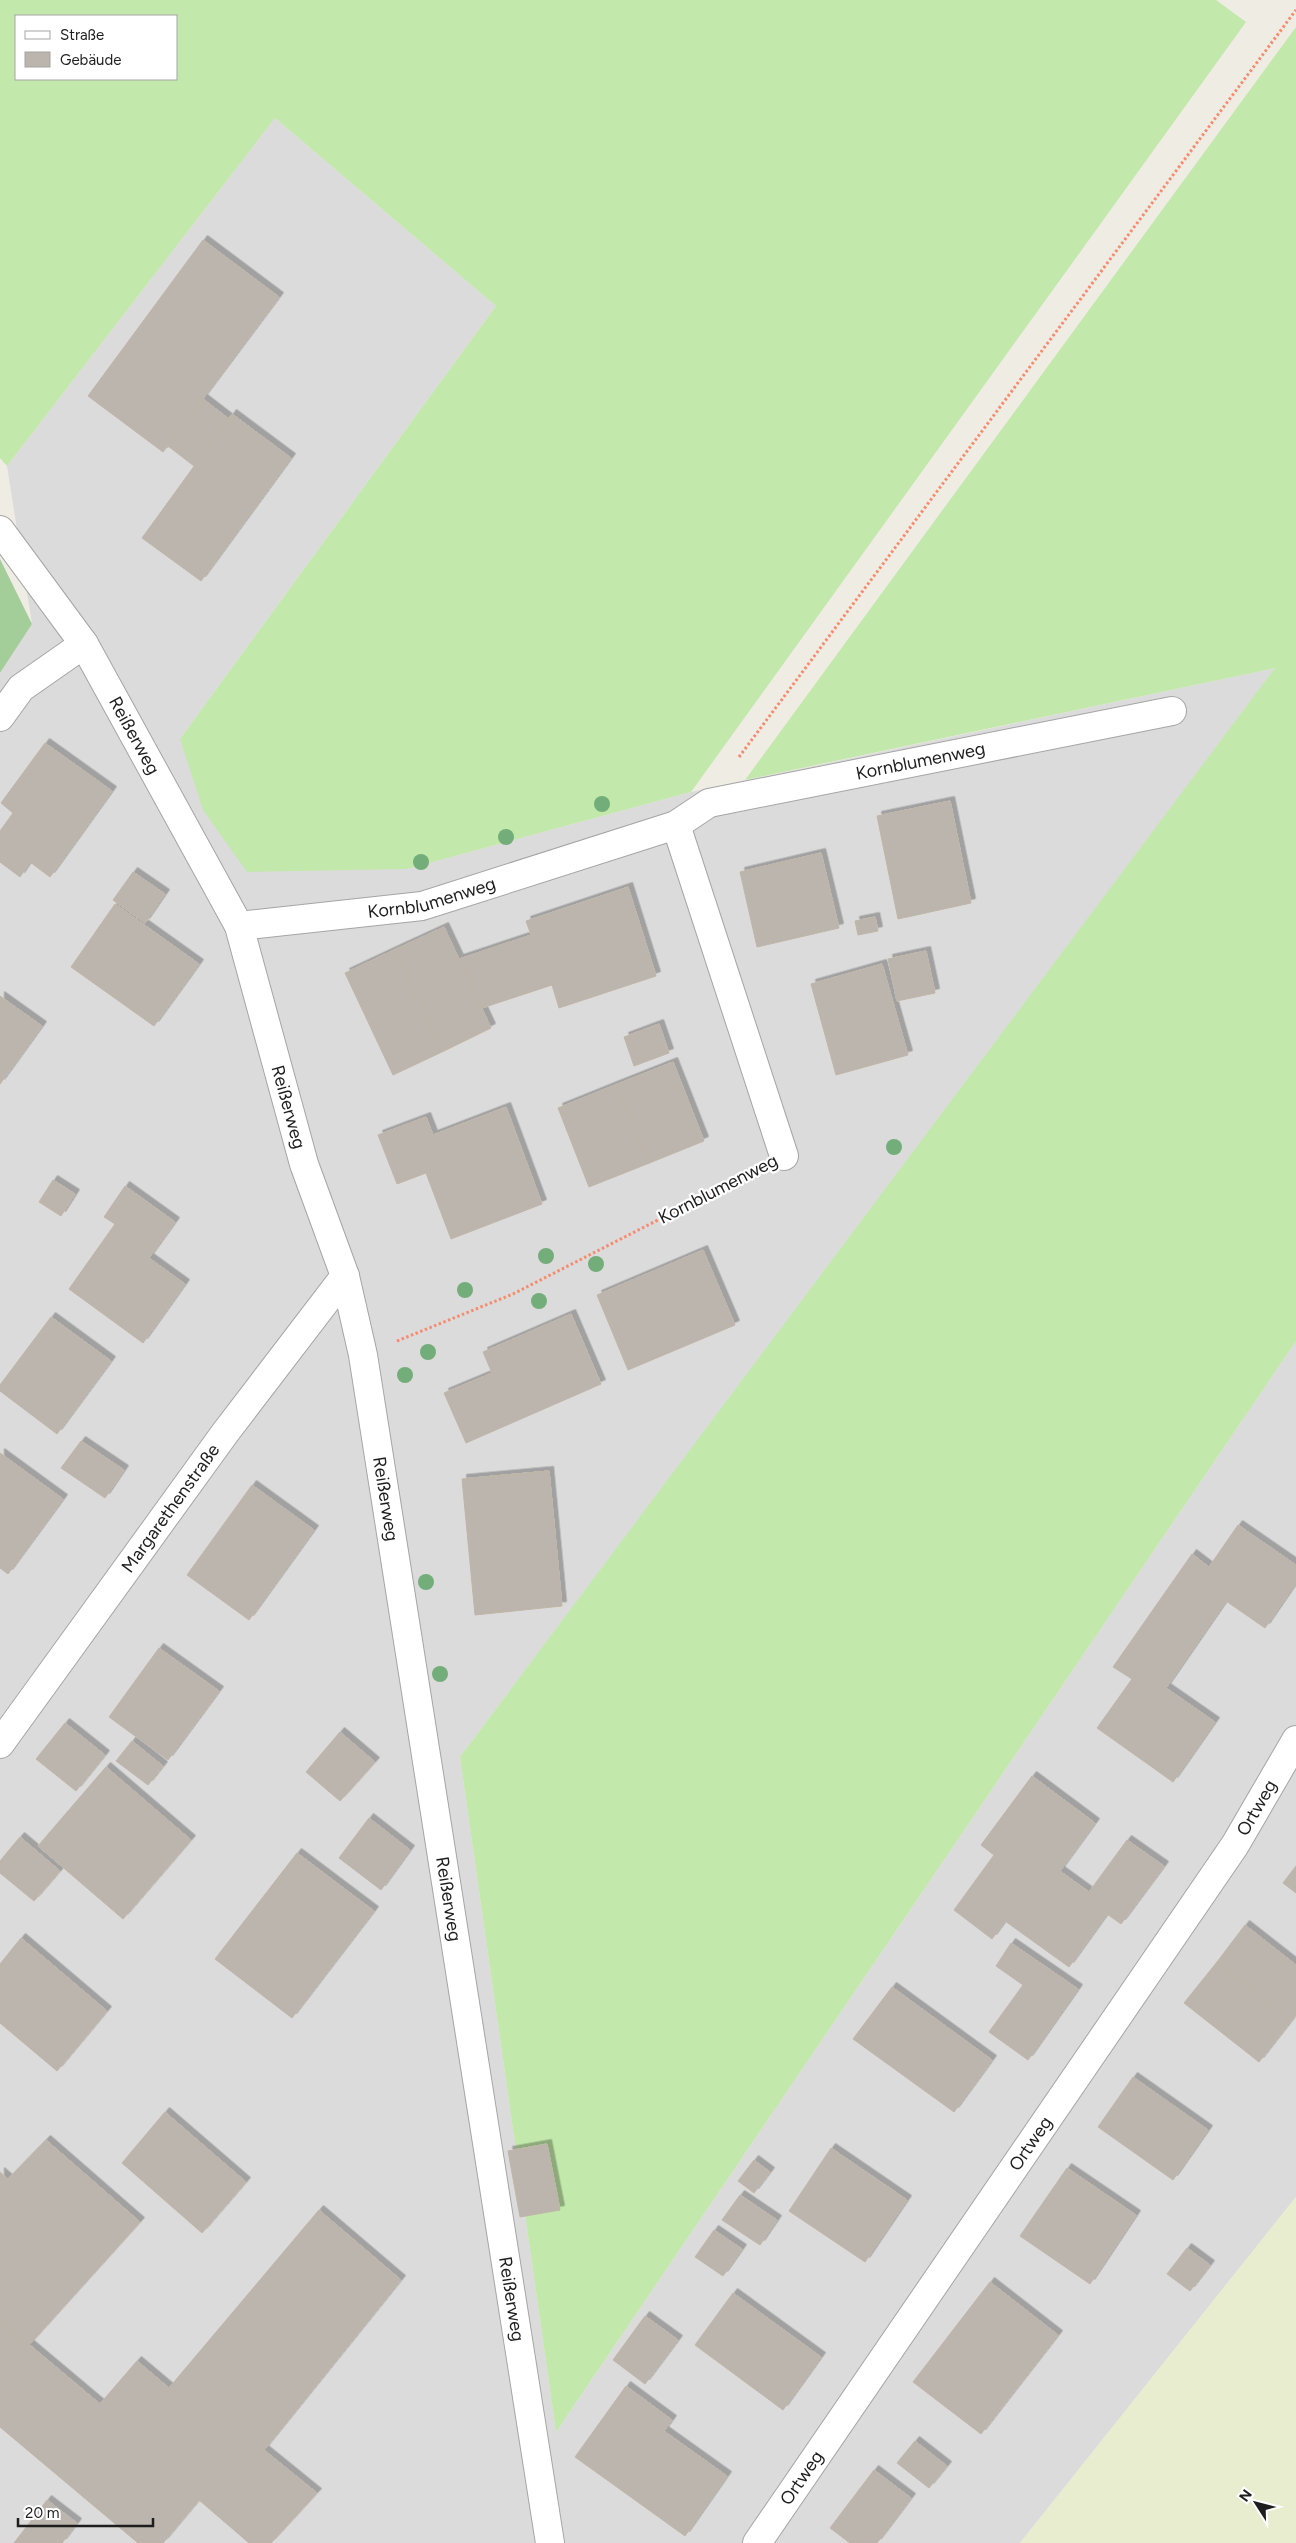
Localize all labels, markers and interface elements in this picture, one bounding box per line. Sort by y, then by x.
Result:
legend [15,15,178,80]
text: Straße [60,26,104,44]
text: Gebäude [60,51,121,69]
street label: Reißerweg [104,693,165,778]
street label: Kornblumenweg [854,737,987,785]
street label: Kornblumenweg [366,872,498,923]
street label: Reißerweg [267,1063,310,1151]
street label: Kornblumenweg [655,1149,781,1229]
street label: Margarethenstraße [117,1440,225,1577]
street label: Reißerweg [368,1455,403,1543]
street label: Ortweg [1232,1776,1281,1840]
street label: Reißerweg [431,1855,466,1943]
street label: Ortweg [1004,2112,1057,2175]
street label: Reißerweg [494,2255,529,2343]
street label: Ortweg [775,2446,828,2509]
north arrow [1231,2478,1281,2528]
text: N [1236,2486,1256,2505]
scale bar [18,2496,152,2528]
text: 20 m [25,2504,59,2522]

